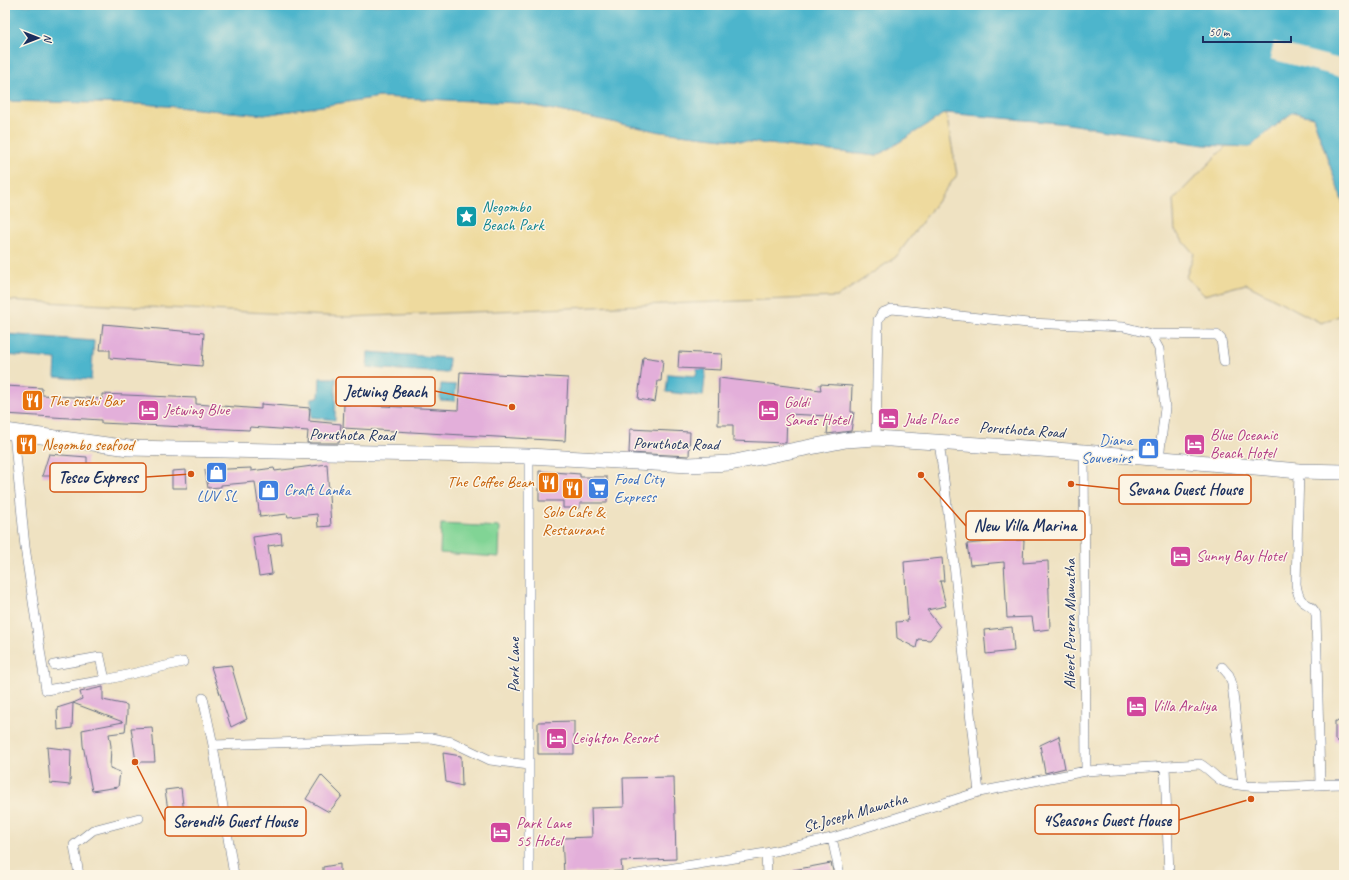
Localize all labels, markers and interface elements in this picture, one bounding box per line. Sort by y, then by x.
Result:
north arrow [18,18,58,58]
scale bar [1203,18,1291,44]
text: 50 m [1209,24,1231,40]
text: N [41,35,55,44]
place label: Negombo Beach Park [482,197,545,235]
place icon: Negombo Beach Park [453,203,479,229]
callout: Jetwing Beach [336,377,435,406]
text: Jetwing Beach [344,381,429,402]
restaurant icon: The sushi Bar [19,388,45,414]
place label: The sushi Bar [48,391,126,411]
place label: Goldi Sands Hotel [784,392,853,430]
hotel icon: Jetwing Blue [135,397,161,423]
hotel icon: Goldi Sands Hotel [756,398,782,424]
place label: Jetwing Blue [163,400,231,420]
hotel icon: Jude Place [876,406,902,432]
place label: Jude Place [903,409,960,429]
street label: Poruthota Road [979,417,1068,443]
street label: Poruthota Road [309,424,398,446]
place label: Blue Oceanic Beach Hotel [1210,425,1279,463]
place label: Diana Souvenirs [1081,430,1134,468]
hotel icon: Blue Oceanic Beach Hotel [1182,431,1208,457]
restaurant icon: Negombo seafood [13,432,39,458]
street label: Poruthota Road [633,433,722,455]
place label: Negombo seafood [42,435,137,455]
shop icon: Diana Souvenirs [1135,436,1161,462]
shop icon: LUV SL [204,460,230,486]
callout: Tesco Express [50,463,146,492]
text: Tesco Express [58,467,140,488]
restaurant icon: The Coffee Bean [536,469,562,495]
place label: Food City Express [614,469,665,507]
place label: The Coffee Bean [447,472,535,492]
restaurant icon: Solo Cafe & Restaurant [560,475,586,501]
supermarket icon: Food City Express [586,475,612,501]
callout: Sevana Guest House [1119,475,1251,504]
shop icon: Craft Lanka [255,477,281,503]
text: Sevana Guest House [1127,479,1244,500]
place label: Craft Lanka [284,480,352,500]
place label: LUV SL [197,486,238,506]
place label: Solo Cafe & Restaurant [542,502,606,540]
callout: New Villa Marina [966,511,1085,540]
text: New Villa Marina [974,515,1078,536]
hotel icon: Sunny Bay Hotel [1168,543,1194,569]
place label: Sunny Bay Hotel [1196,546,1288,566]
street label: Albert Perera Mawatha [1060,558,1080,689]
street label: Park Lane [504,636,524,692]
hotel icon: Villa Araliya [1123,693,1149,719]
place label: Villa Araliya [1152,696,1218,716]
hotel icon: Leighton Resort [543,725,569,751]
place label: Leighton Resort [572,728,659,748]
street label: St.Joseph Mawatha [801,788,911,837]
callout: 4Seasons Guest House [1035,805,1179,834]
callout: Serendib Guest House [165,807,306,836]
text: 4Seasons Guest House [1043,810,1172,831]
text: Serendib Guest House [172,811,299,832]
place label: Park Lane 55 Hotel [516,813,573,851]
hotel icon: Park Lane 55 Hotel [487,819,513,845]

